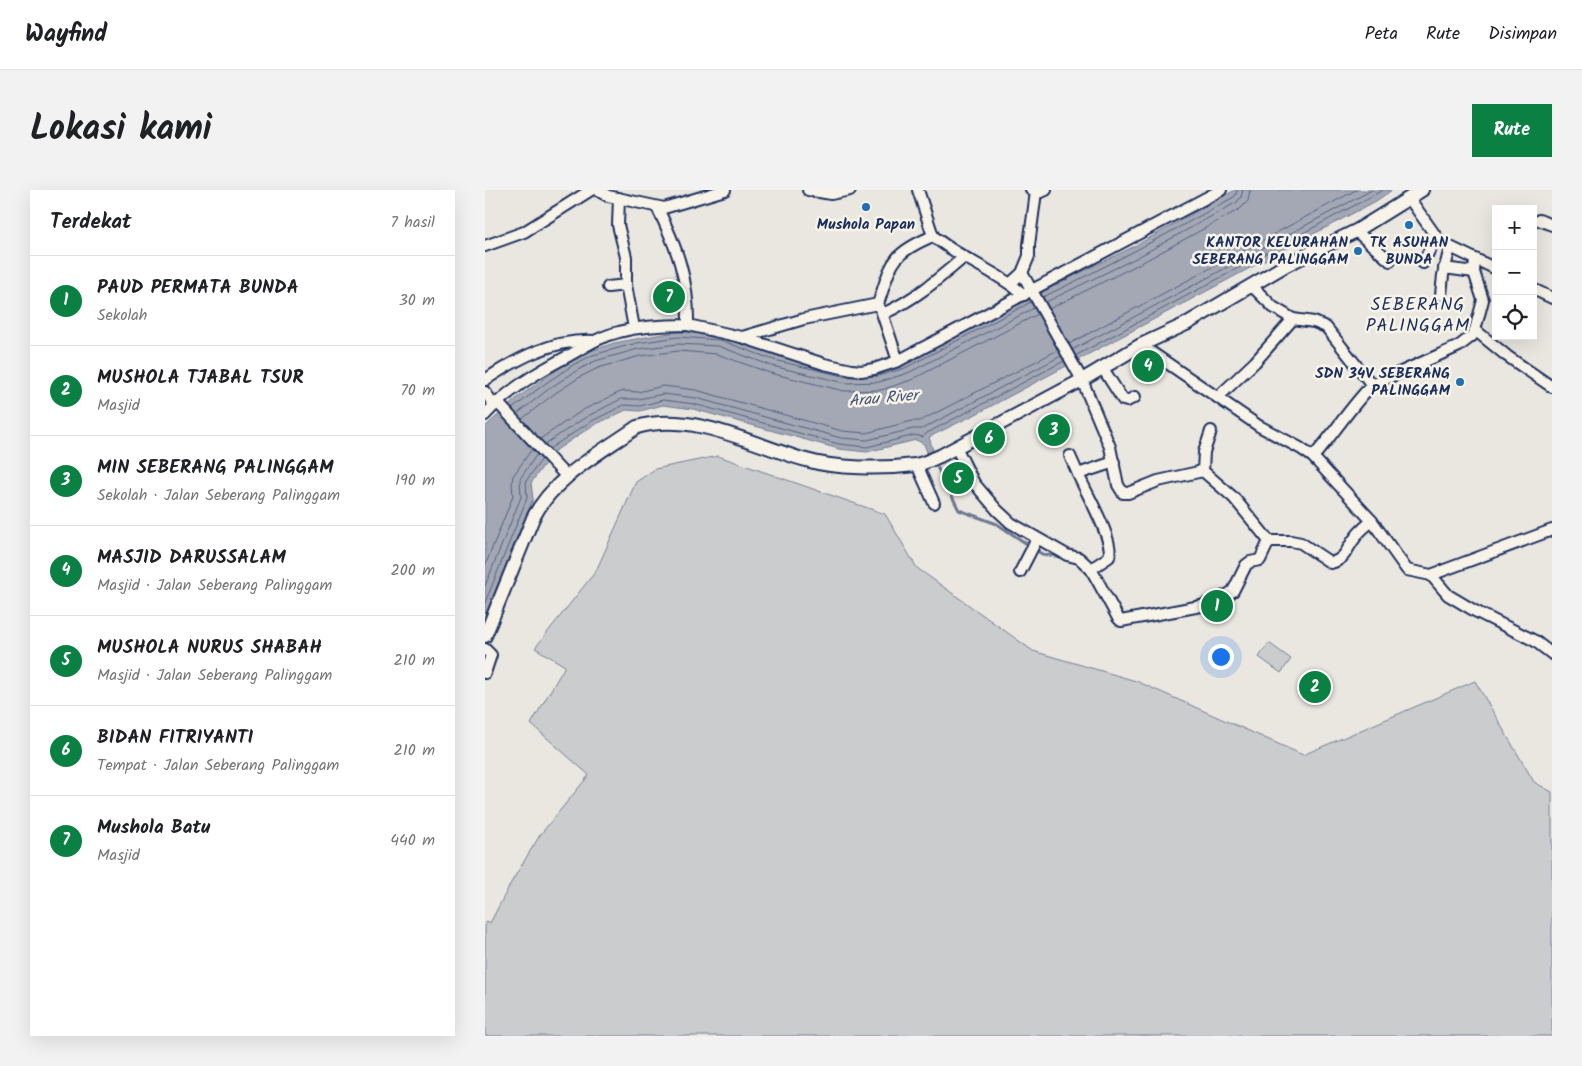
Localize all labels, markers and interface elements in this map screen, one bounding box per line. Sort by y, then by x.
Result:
text: Wayfind [25,15,107,54]
text: Peta [1365,20,1398,49]
text: Rute [1426,20,1460,49]
text: Disimpan [1488,20,1557,49]
text: Lokasi kami [30,102,212,158]
button: Rute [1472,104,1552,157]
marker: Mushola Papan [860,201,872,213]
map controls [1492,205,1537,340]
button: + [1492,205,1537,250]
text: Terdekat [50,206,131,239]
text: 7 hasil [391,210,435,235]
place label: Mushola Papan [817,213,915,237]
marker: TK ASUHAN BUNDA [1403,219,1415,231]
place label: KANTOR KELURAHAN SEBERANG PALINGGAM [1192,231,1349,272]
place label: TK ASUHAN BUNDA [1370,231,1449,272]
marker: KANTOR KELURAHAN SEBERANG PALINGGAM [1352,245,1364,257]
button: − [1492,250,1537,295]
text: PAUD PERMATA BUNDA [97,273,299,303]
pin: 7 [653,278,685,316]
text: 1 [64,288,68,313]
text: 30 m [399,288,435,313]
district label: SEBERANG PALINGGAM [1366,291,1470,341]
button: locate [1492,295,1537,340]
text: Sekolah [97,303,147,328]
pin: 4 [1132,347,1164,385]
place label: SDN 34V SEBERANG PALINGGAM [1315,362,1451,403]
text: MUSHOLA TJABAL TSUR [97,363,304,393]
marker: SDN 34V SEBERANG PALINGGAM [1454,376,1466,388]
text: 2 [61,378,71,403]
text: 70 m [400,378,435,403]
water label: Arau River [848,383,922,414]
text: Masjid [97,393,140,418]
pin: 3 [1038,411,1070,449]
pin: 6 [973,419,1005,457]
text: MIN SEBERANG PALINGGAM [97,453,334,483]
pin: 5 [942,459,974,497]
text: 3 [62,468,70,493]
text: 190 m [395,468,435,493]
text: Sekolah · Jalan Seberang Palinggam [97,483,340,508]
text: MASJID DARUSSALAM [97,543,286,573]
text: 4 [62,558,70,583]
text: 200 m [391,558,435,583]
text: Masjid · Jalan Seberang Palinggam [97,573,332,598]
pin: 1 [1201,587,1233,625]
text: MUSHOLA NURUS SHABAH [97,633,322,663]
your location [1208,644,1234,670]
text: 5 [62,648,70,673]
text: 210 m [394,648,435,673]
text: Masjid · Jalan Seberang Palinggam [97,663,332,688]
pin: 2 [1299,668,1331,706]
text: BIDAN FITRIYANTI [97,723,253,753]
text: 6 [62,738,70,763]
text: 210 m [394,738,435,763]
text: Tempat · Jalan Seberang Palinggam [97,753,339,778]
text: Mushola Batu [97,813,210,843]
text: 7 [62,828,70,853]
text: 440 m [390,828,435,853]
text: Masjid [97,843,140,868]

